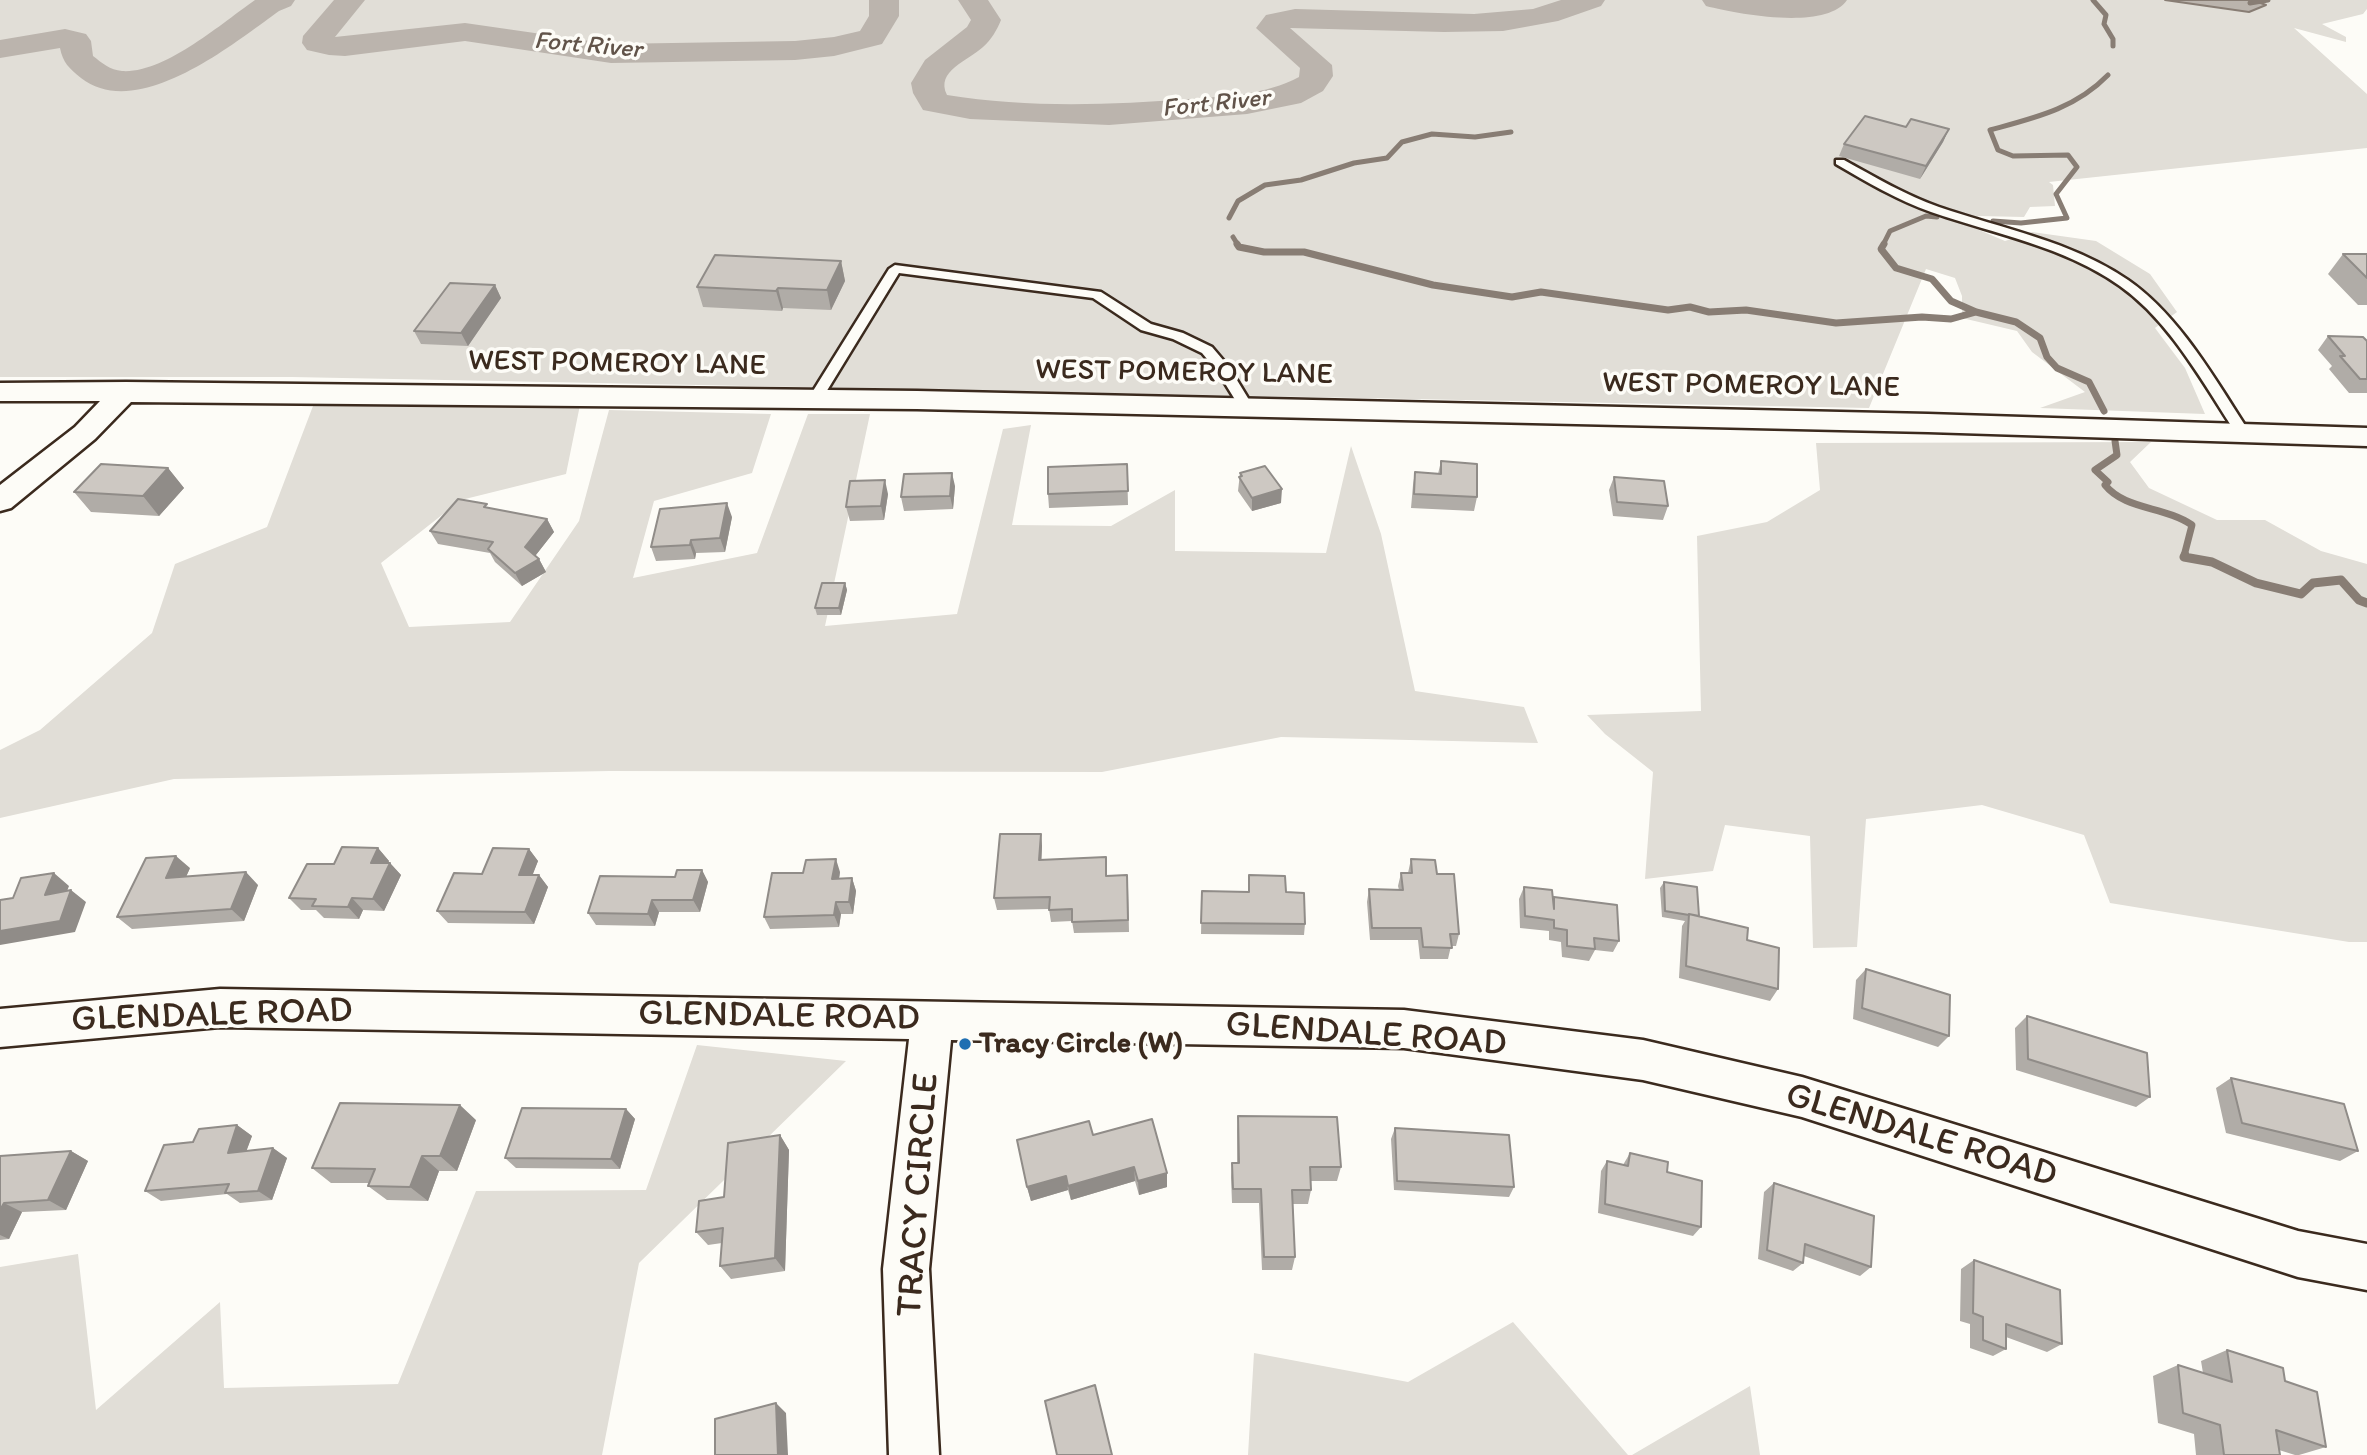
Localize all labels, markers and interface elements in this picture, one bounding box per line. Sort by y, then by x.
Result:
water label: Fort River [533,26,643,66]
water label: Fort River [1161,83,1271,125]
street label: WEST POMEROY LANE [468,343,766,385]
street label: WEST POMEROY LANE [1035,352,1333,394]
street label: WEST POMEROY LANE [1602,365,1900,407]
street label: GLENDALE ROAD [71,989,353,1043]
street label: GLENDALE ROAD [638,992,920,1042]
street label: GLENDALE ROAD [1224,1003,1508,1067]
place label: Tracy Circle (W) [979,1026,1183,1062]
marker: Tracy Circle (W) [957,1036,973,1052]
street label: TRACY CIRCLE [888,1072,950,1318]
street label: GLENDALE ROAD [1780,1074,2062,1198]

